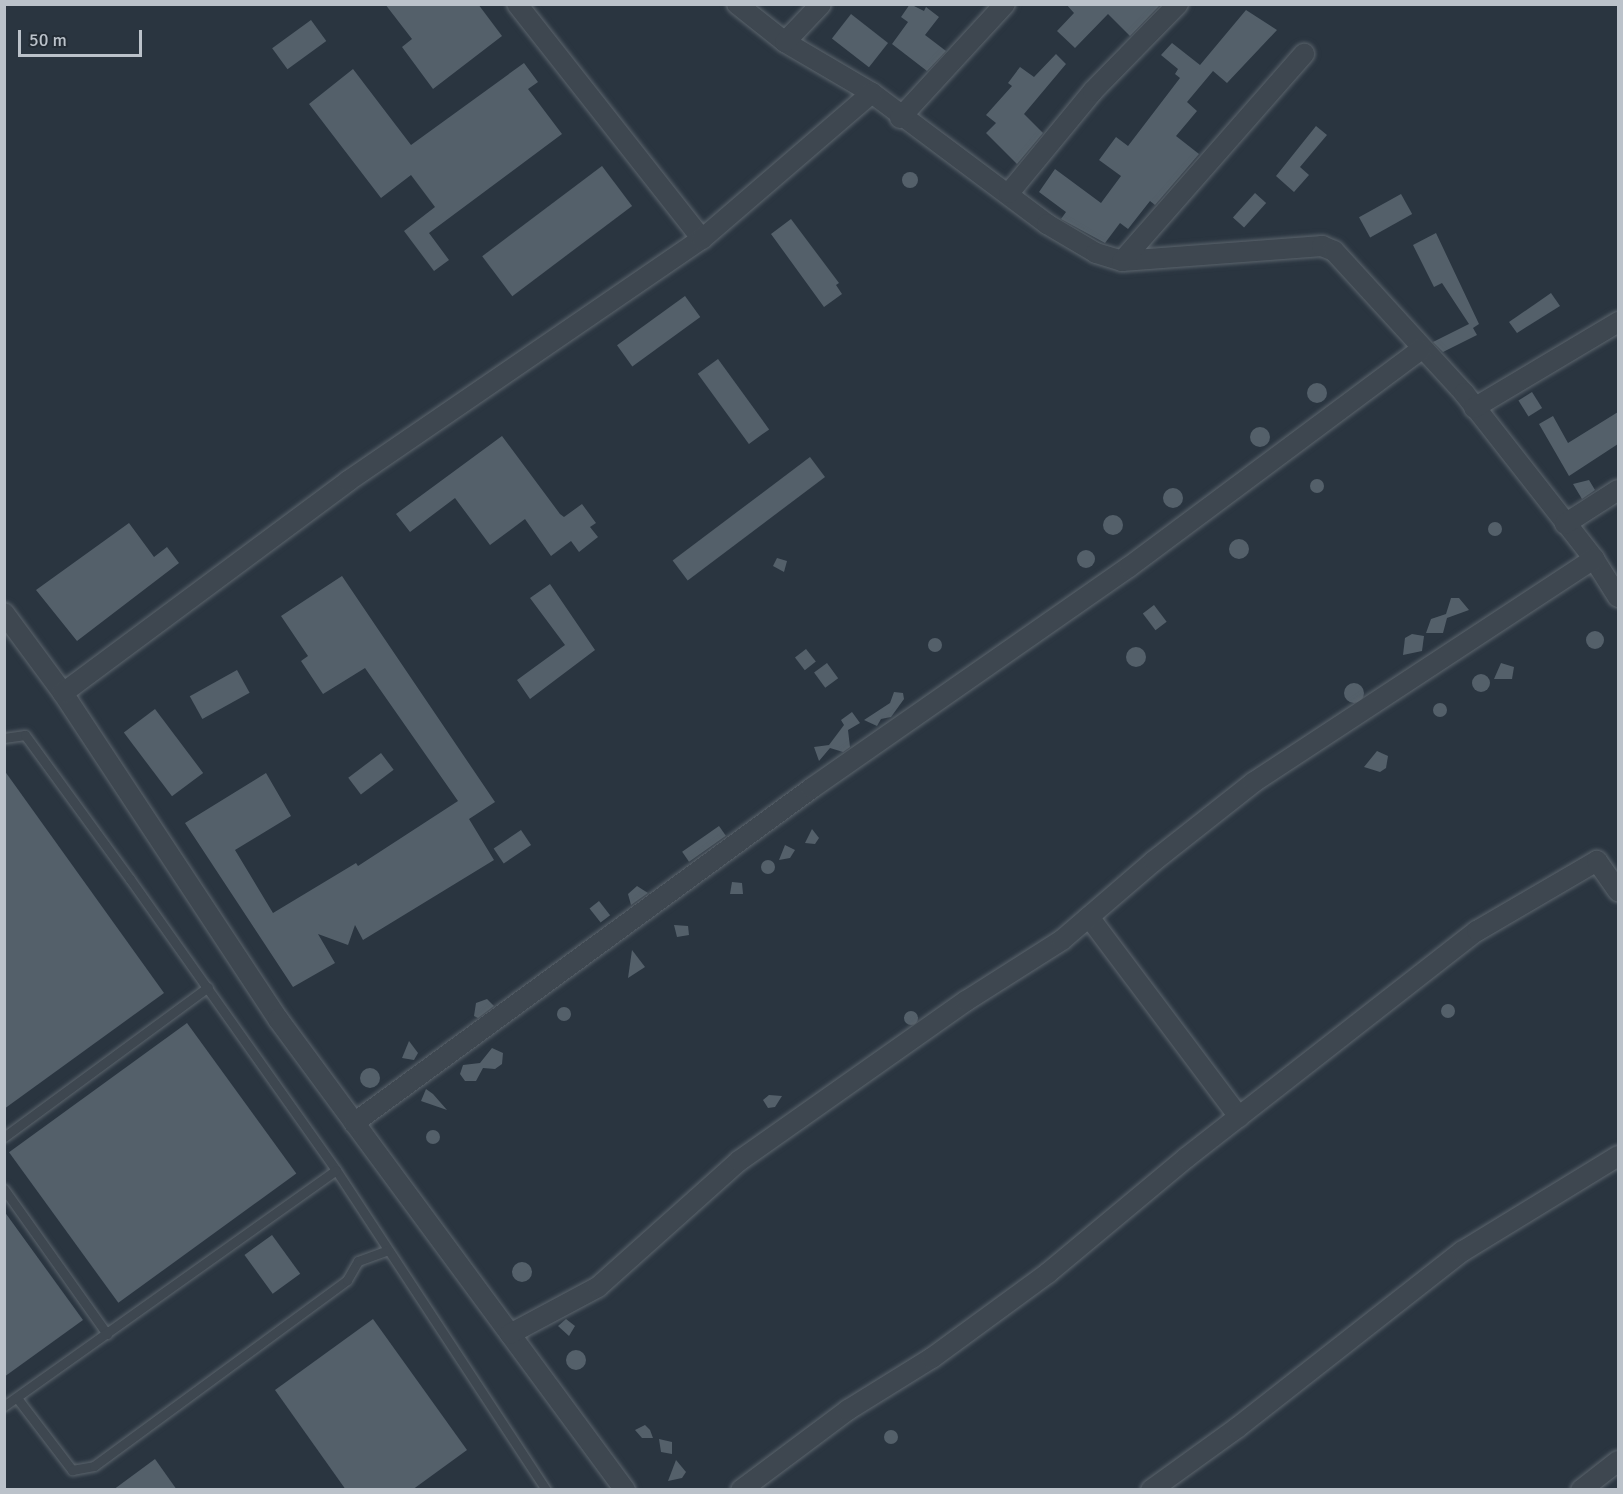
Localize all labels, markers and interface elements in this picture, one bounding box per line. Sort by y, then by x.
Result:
scale bar [21,18,146,56]
text: 50 m [29,29,67,51]

